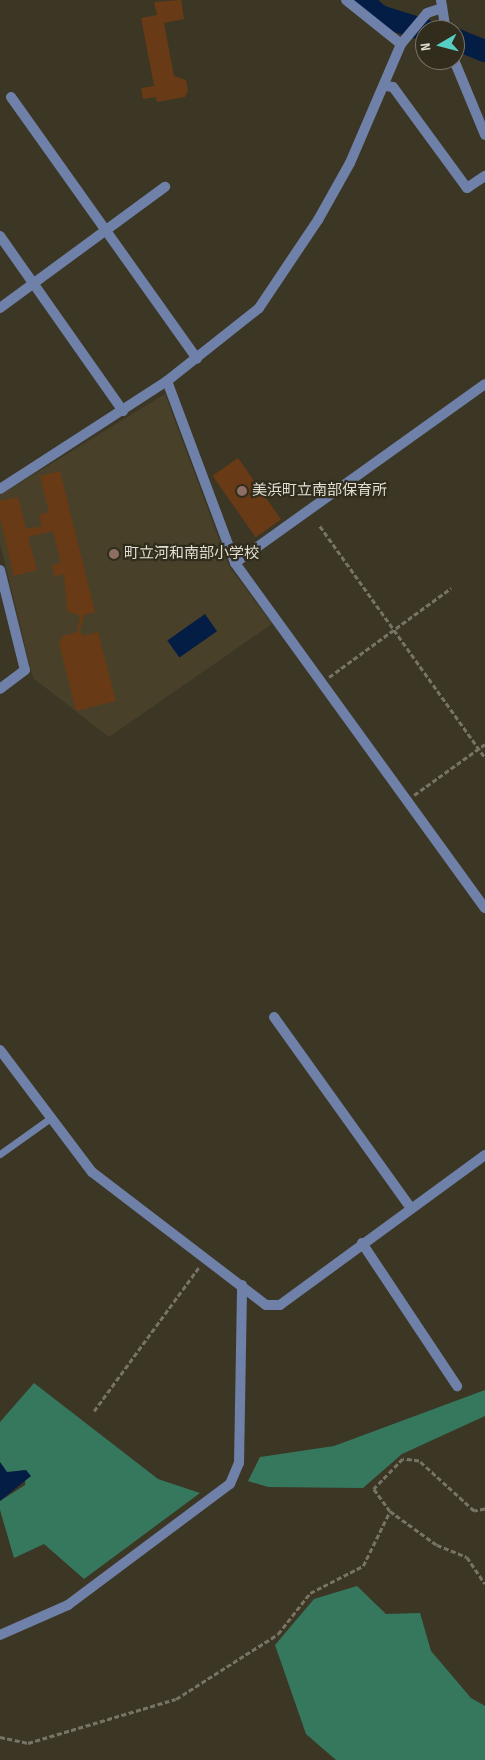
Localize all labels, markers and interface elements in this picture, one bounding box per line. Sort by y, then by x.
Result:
north arrow [415,20,465,70]
text: N [417,42,435,52]
place label: 美浜町立南部保育所 [252,482,387,500]
marker: 美浜町立南部保育所 [236,485,248,497]
place label: 町立河和南部小学校 [124,545,259,563]
marker: 町立河和南部小学校 [108,548,120,560]

